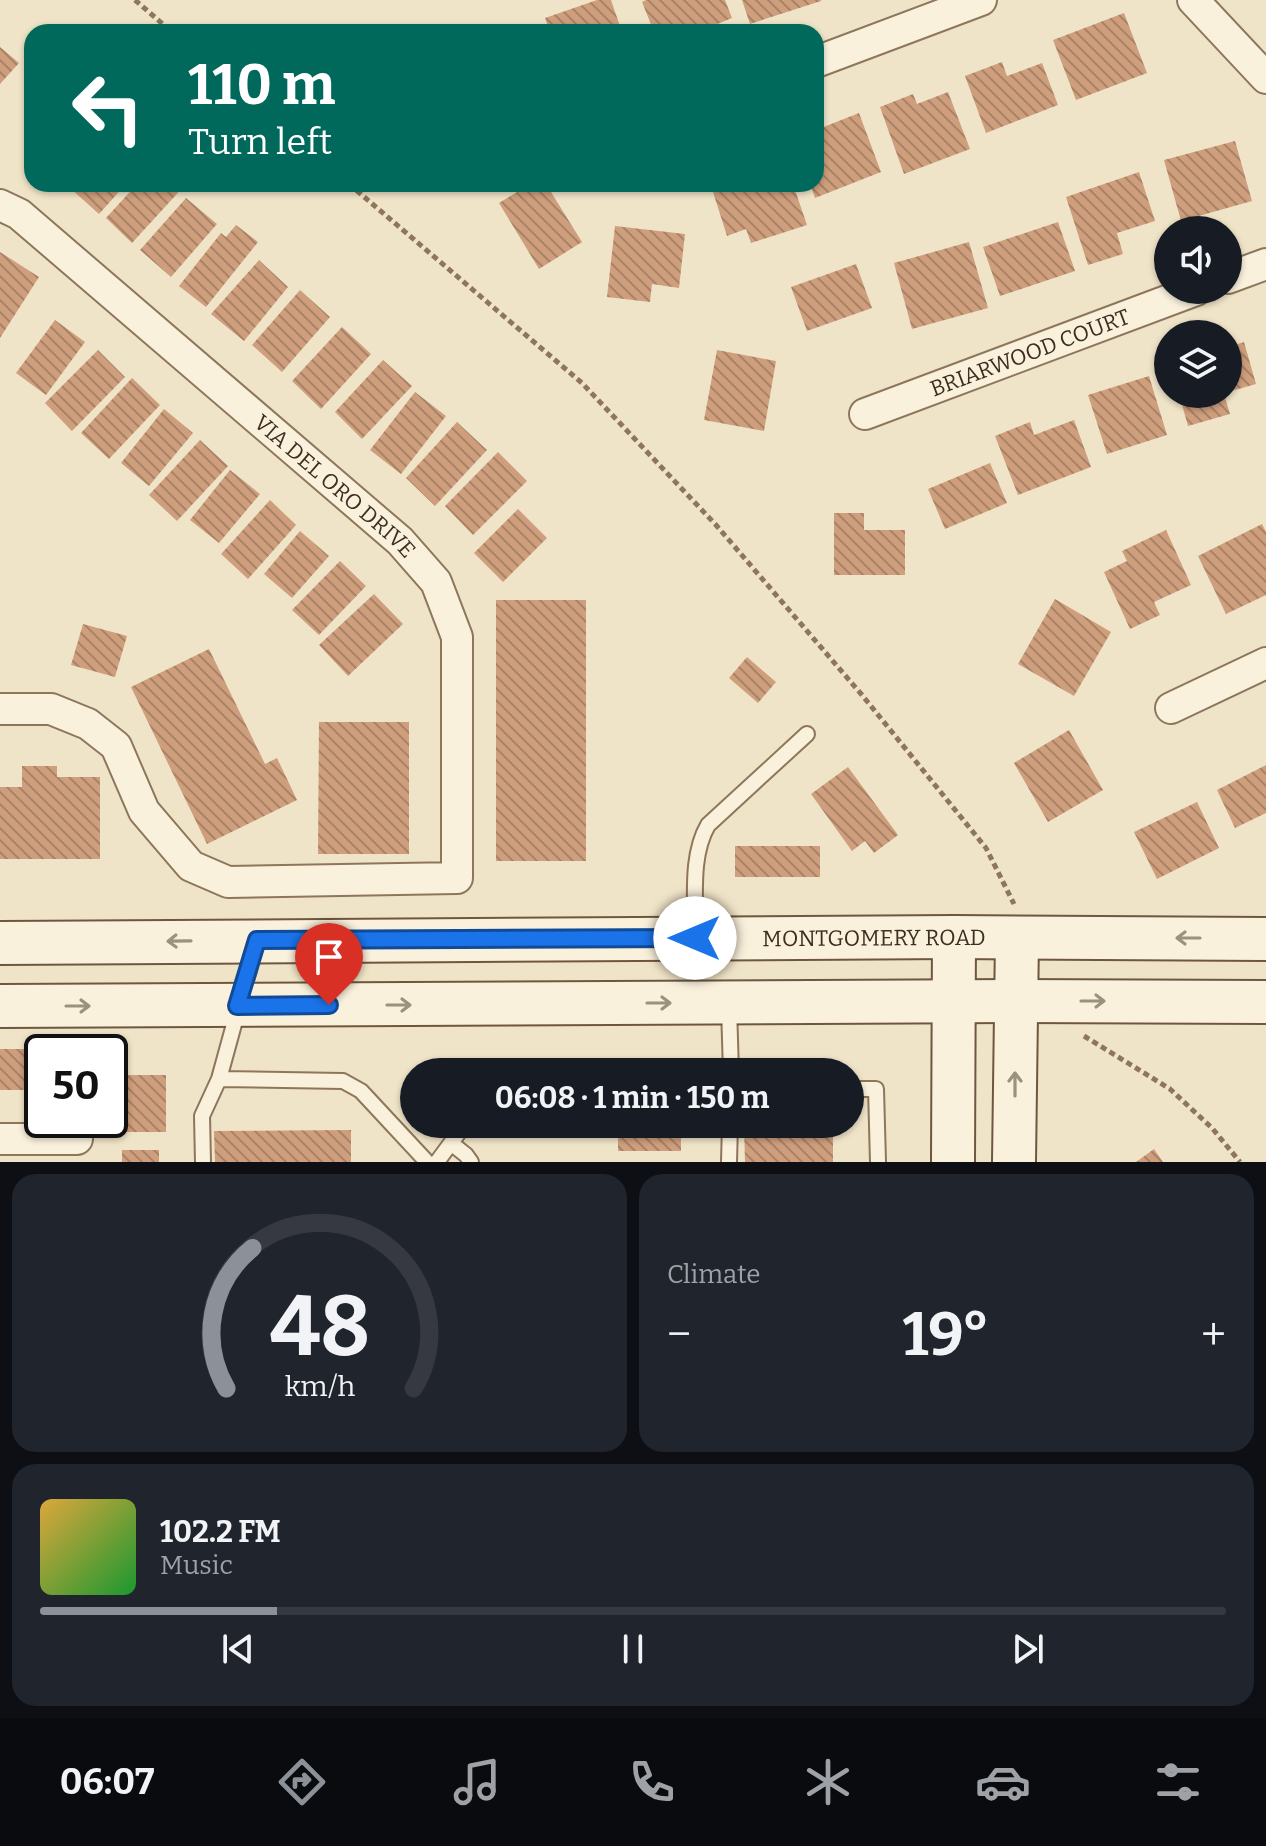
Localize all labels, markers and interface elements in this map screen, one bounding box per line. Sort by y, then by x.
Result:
text: 110 m [188,52,335,119]
icon: left [56,56,160,160]
text: Turn left [188,120,332,164]
map controls [1154,216,1242,408]
button: sound [1154,216,1242,304]
street label: BRIARWOOD COURT [926,303,1134,402]
button: layers [1154,320,1242,408]
street label: VIA DEL ORO DRIVE [249,409,421,563]
position arrow [653,896,737,980]
pin [295,923,363,1005]
street label: MONTGOMERY ROAD [762,924,986,952]
one-way arrow [1175,930,1202,946]
one-way arrow [166,934,193,949]
icon: arrive [307,935,351,979]
one-way arrow [1079,993,1106,1009]
one-way arrow [645,995,672,1011]
one-way arrow [385,997,412,1013]
one-way arrow [64,998,91,1014]
speed limit sign: 50 [24,1034,128,1138]
one-way arrow [1007,1071,1023,1098]
text: 06:08 · 1 min · 150 m [495,1080,769,1116]
text: Climate [667,1259,761,1290]
text: 48 [269,1277,370,1377]
text: 19° [902,1299,990,1371]
text: − [667,1308,691,1361]
text: + [1201,1308,1226,1361]
text: km/h [284,1369,355,1404]
text: 102.2 FM [160,1514,281,1550]
text: Music [160,1550,233,1581]
icon: previous [216,1627,260,1671]
icon: pause [611,1627,655,1671]
icon: next [1006,1627,1050,1671]
icon: directions [274,1754,330,1810]
icon: music [449,1754,505,1810]
icon: phone [624,1754,680,1810]
icon: climate [800,1754,856,1810]
icon: car [975,1754,1031,1810]
icon: filters [1150,1754,1206,1810]
text: 06:07 [60,1760,154,1804]

